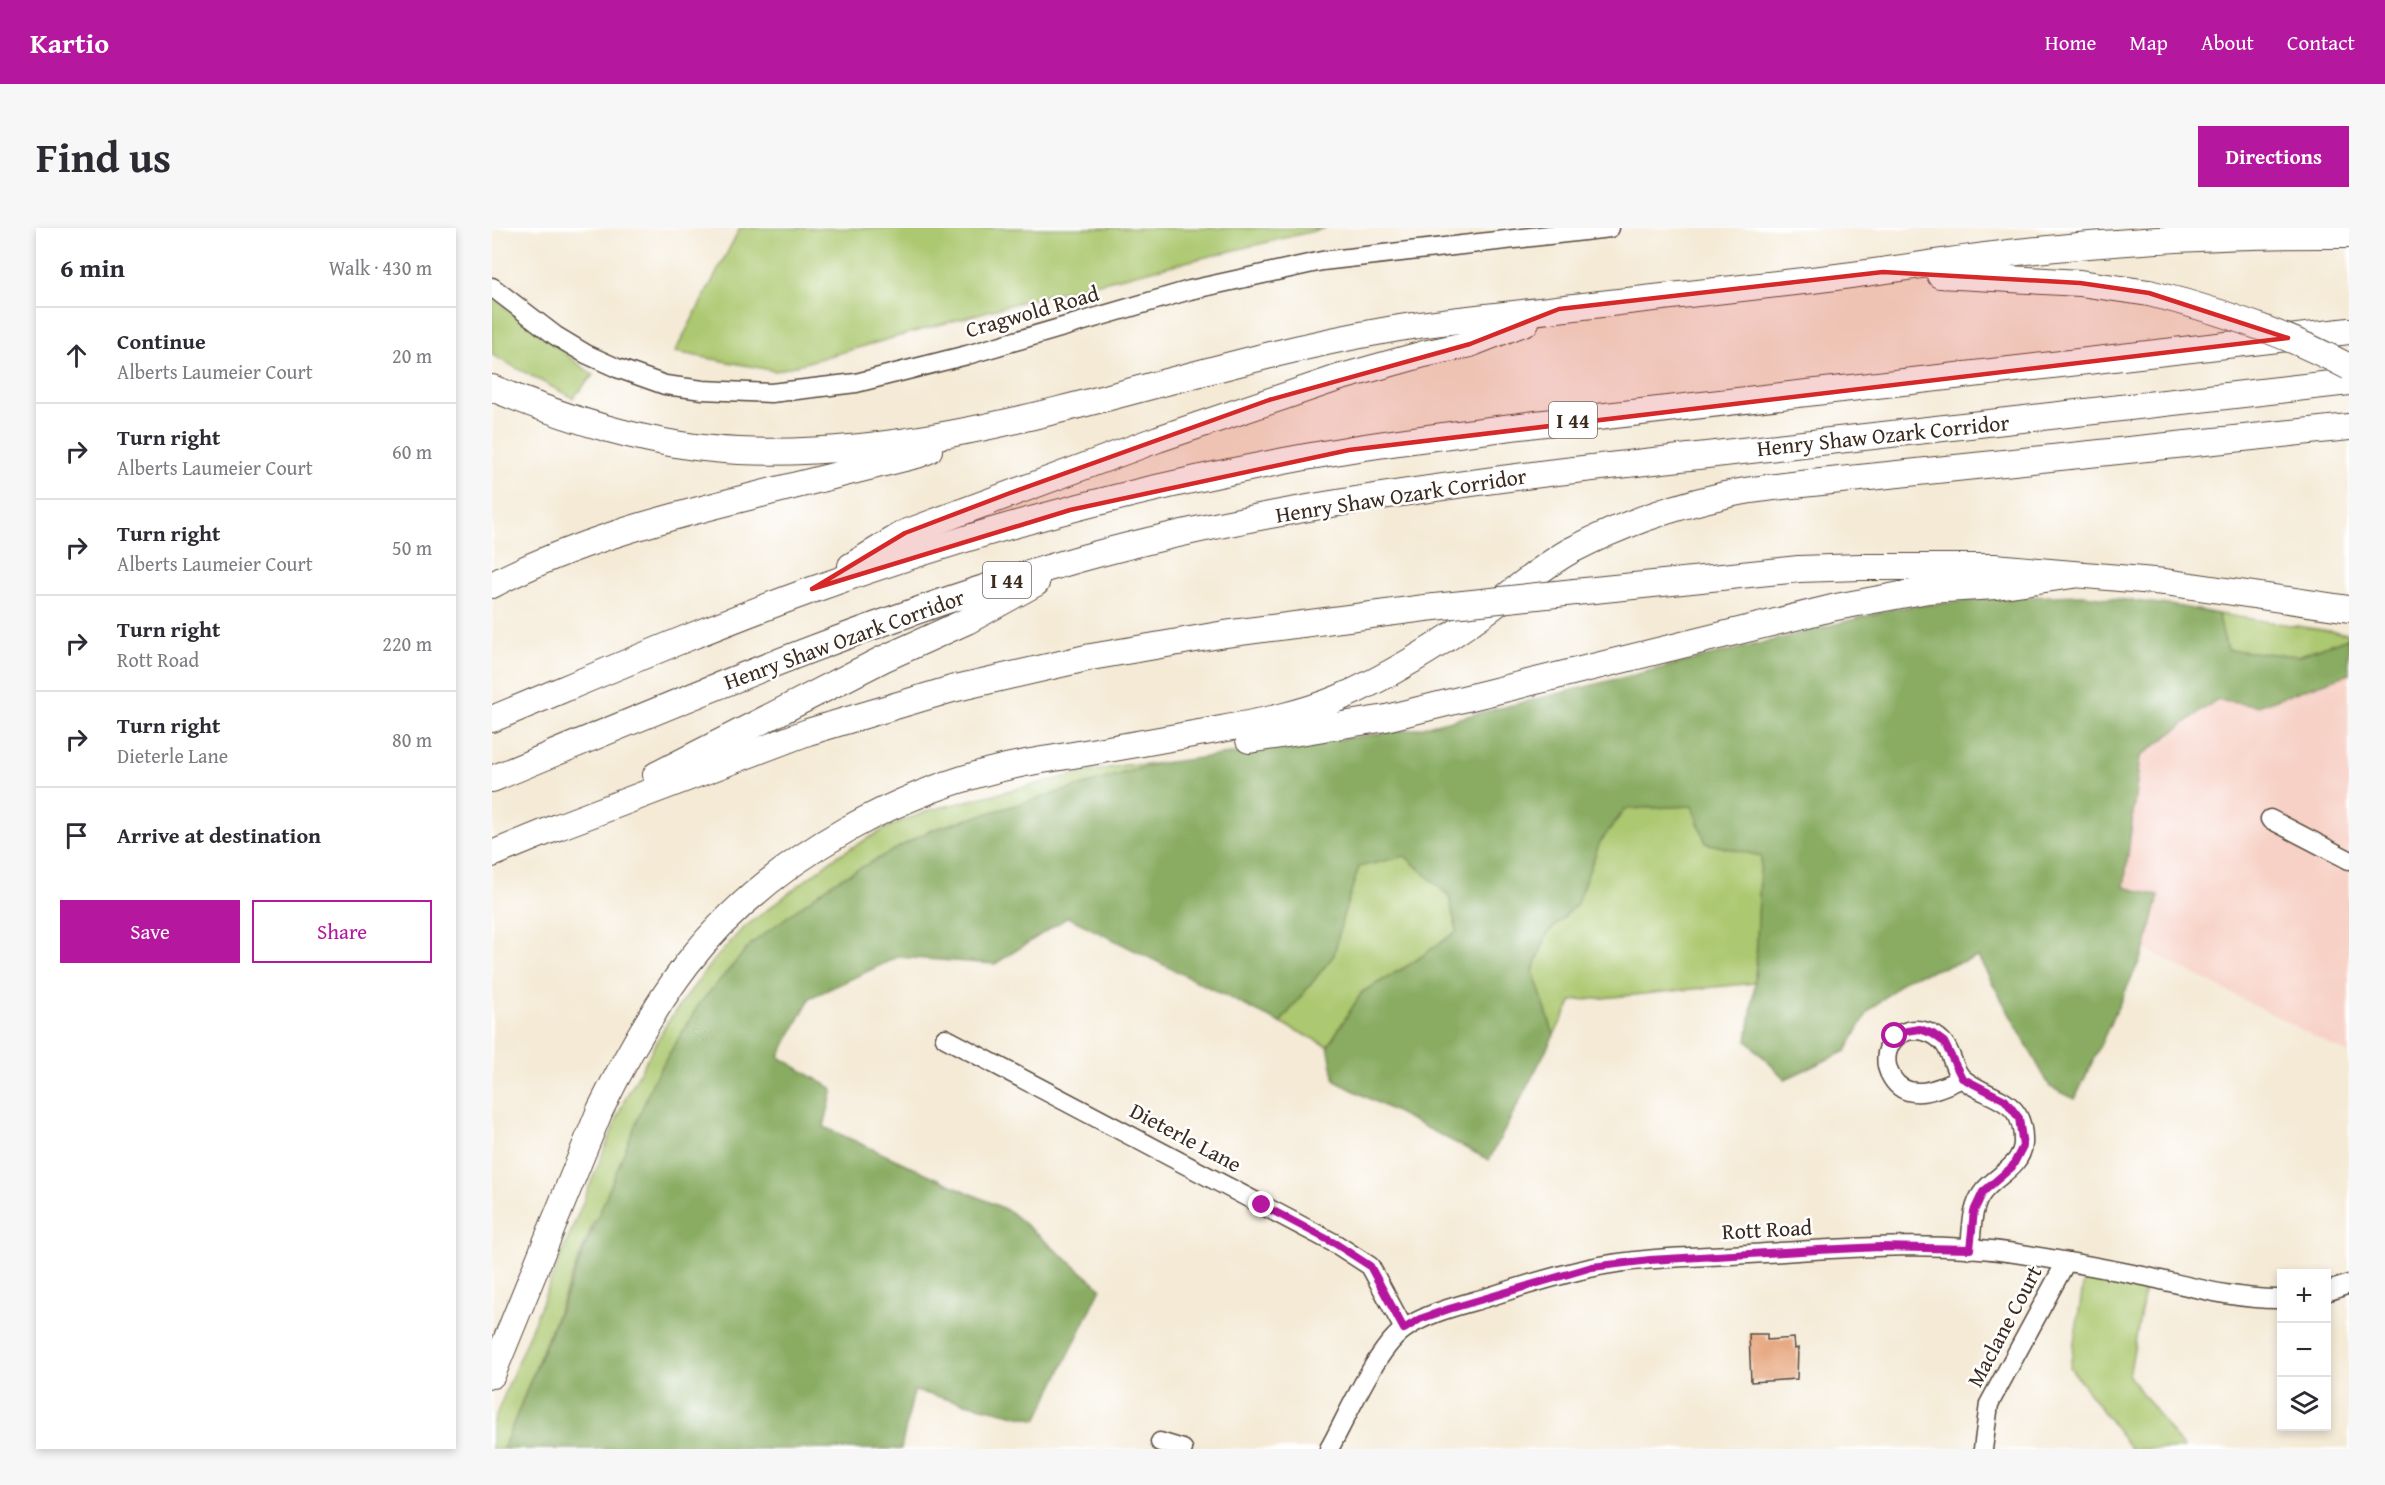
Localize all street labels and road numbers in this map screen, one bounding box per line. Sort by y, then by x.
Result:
street label: Cragwold Road [962,277,1103,345]
road number: I 44 [1549,402,1597,438]
street label: Henry Shaw Ozark Corridor [1755,406,2011,464]
street label: Henry Shaw Ozark Corridor [1273,459,1529,531]
road number: I 44 [983,562,1031,598]
street label: Henry Shaw Ozark Corridor [719,581,969,697]
street label: Dieterle Lane [1125,1094,1247,1180]
street label: Rott Road [1721,1211,1813,1247]
street label: Maclane Court [1958,1259,2050,1393]

